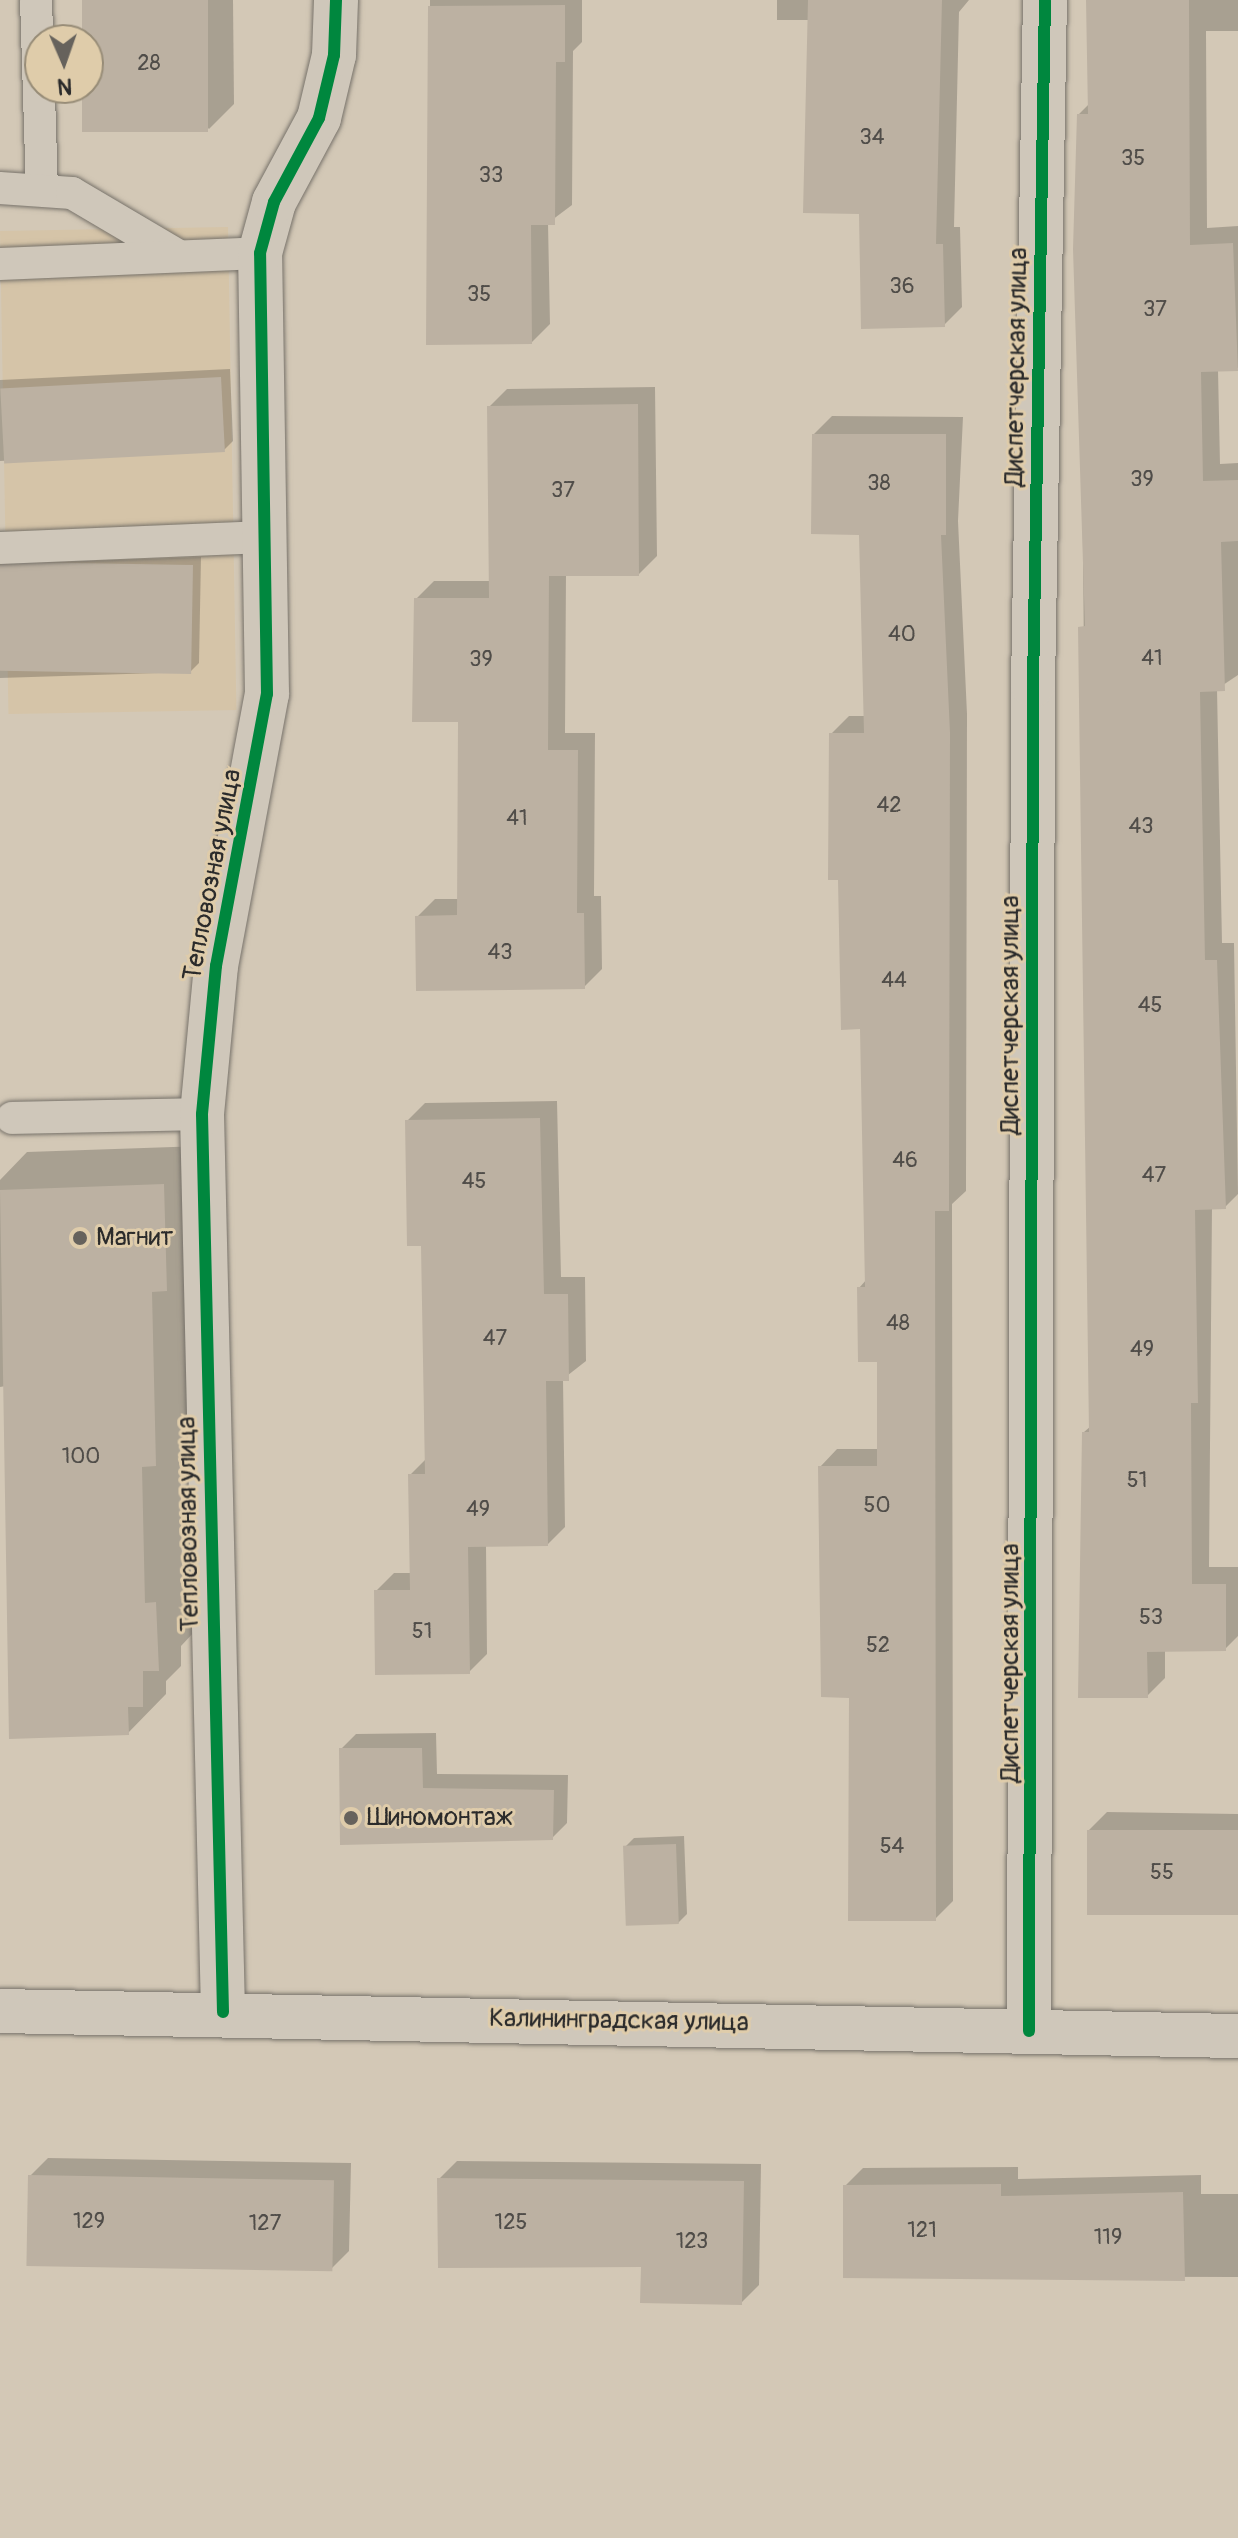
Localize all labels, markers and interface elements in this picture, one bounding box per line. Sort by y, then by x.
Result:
north arrow [24,24,104,104]
house number: 28 [137,51,161,77]
text: N [57,72,73,100]
house number: 34 [859,125,885,151]
house number: 35 [1121,146,1145,172]
house number: 33 [479,163,503,189]
street label: Диспетчерская улица [999,247,1035,487]
house number: 36 [889,274,915,300]
house number: 35 [467,282,491,308]
house number: 37 [1143,297,1167,323]
house number: 39 [1130,467,1154,493]
house number: 38 [867,471,891,497]
house number: 37 [551,478,575,504]
house number: 40 [888,622,916,648]
house number: 41 [1141,646,1163,672]
house number: 39 [469,647,493,673]
street label: Тепловозная улица [177,766,249,984]
house number: 42 [876,793,902,819]
house number: 41 [506,806,528,832]
house number: 43 [1128,814,1154,840]
street label: Диспетчерская улица [995,896,1027,1134]
house number: 43 [487,940,513,966]
house number: 44 [881,968,907,994]
house number: 45 [1138,993,1162,1019]
house number: 46 [892,1148,918,1174]
house number: 47 [1142,1163,1166,1189]
house number: 45 [462,1169,486,1195]
place label: Магнит [96,1222,173,1254]
marker: Магнит [71,1229,89,1247]
house number: 48 [886,1311,910,1337]
house number: 47 [483,1326,507,1352]
house number: 49 [1130,1337,1154,1363]
street label: Тепловозная улица [172,1416,206,1632]
house number: 100 [62,1444,100,1470]
house number: 51 [1127,1468,1147,1494]
house number: 50 [864,1493,890,1519]
house number: 49 [466,1497,490,1523]
street label: Диспетчерская улица [995,1544,1027,1782]
house number: 53 [1139,1605,1163,1631]
house number: 51 [412,1619,432,1645]
house number: 52 [866,1633,890,1659]
place label: Шиномонтаж [367,1802,513,1834]
marker: Шиномонтаж [342,1809,360,1827]
house number: 54 [880,1834,904,1860]
house number: 55 [1150,1860,1174,1886]
street label: Калининградская улица [489,2003,749,2039]
house number: 129 [73,2209,105,2235]
house number: 125 [495,2210,527,2236]
house number: 127 [249,2211,281,2237]
house number: 121 [907,2218,937,2244]
house number: 119 [1094,2225,1122,2251]
house number: 123 [676,2229,708,2255]

